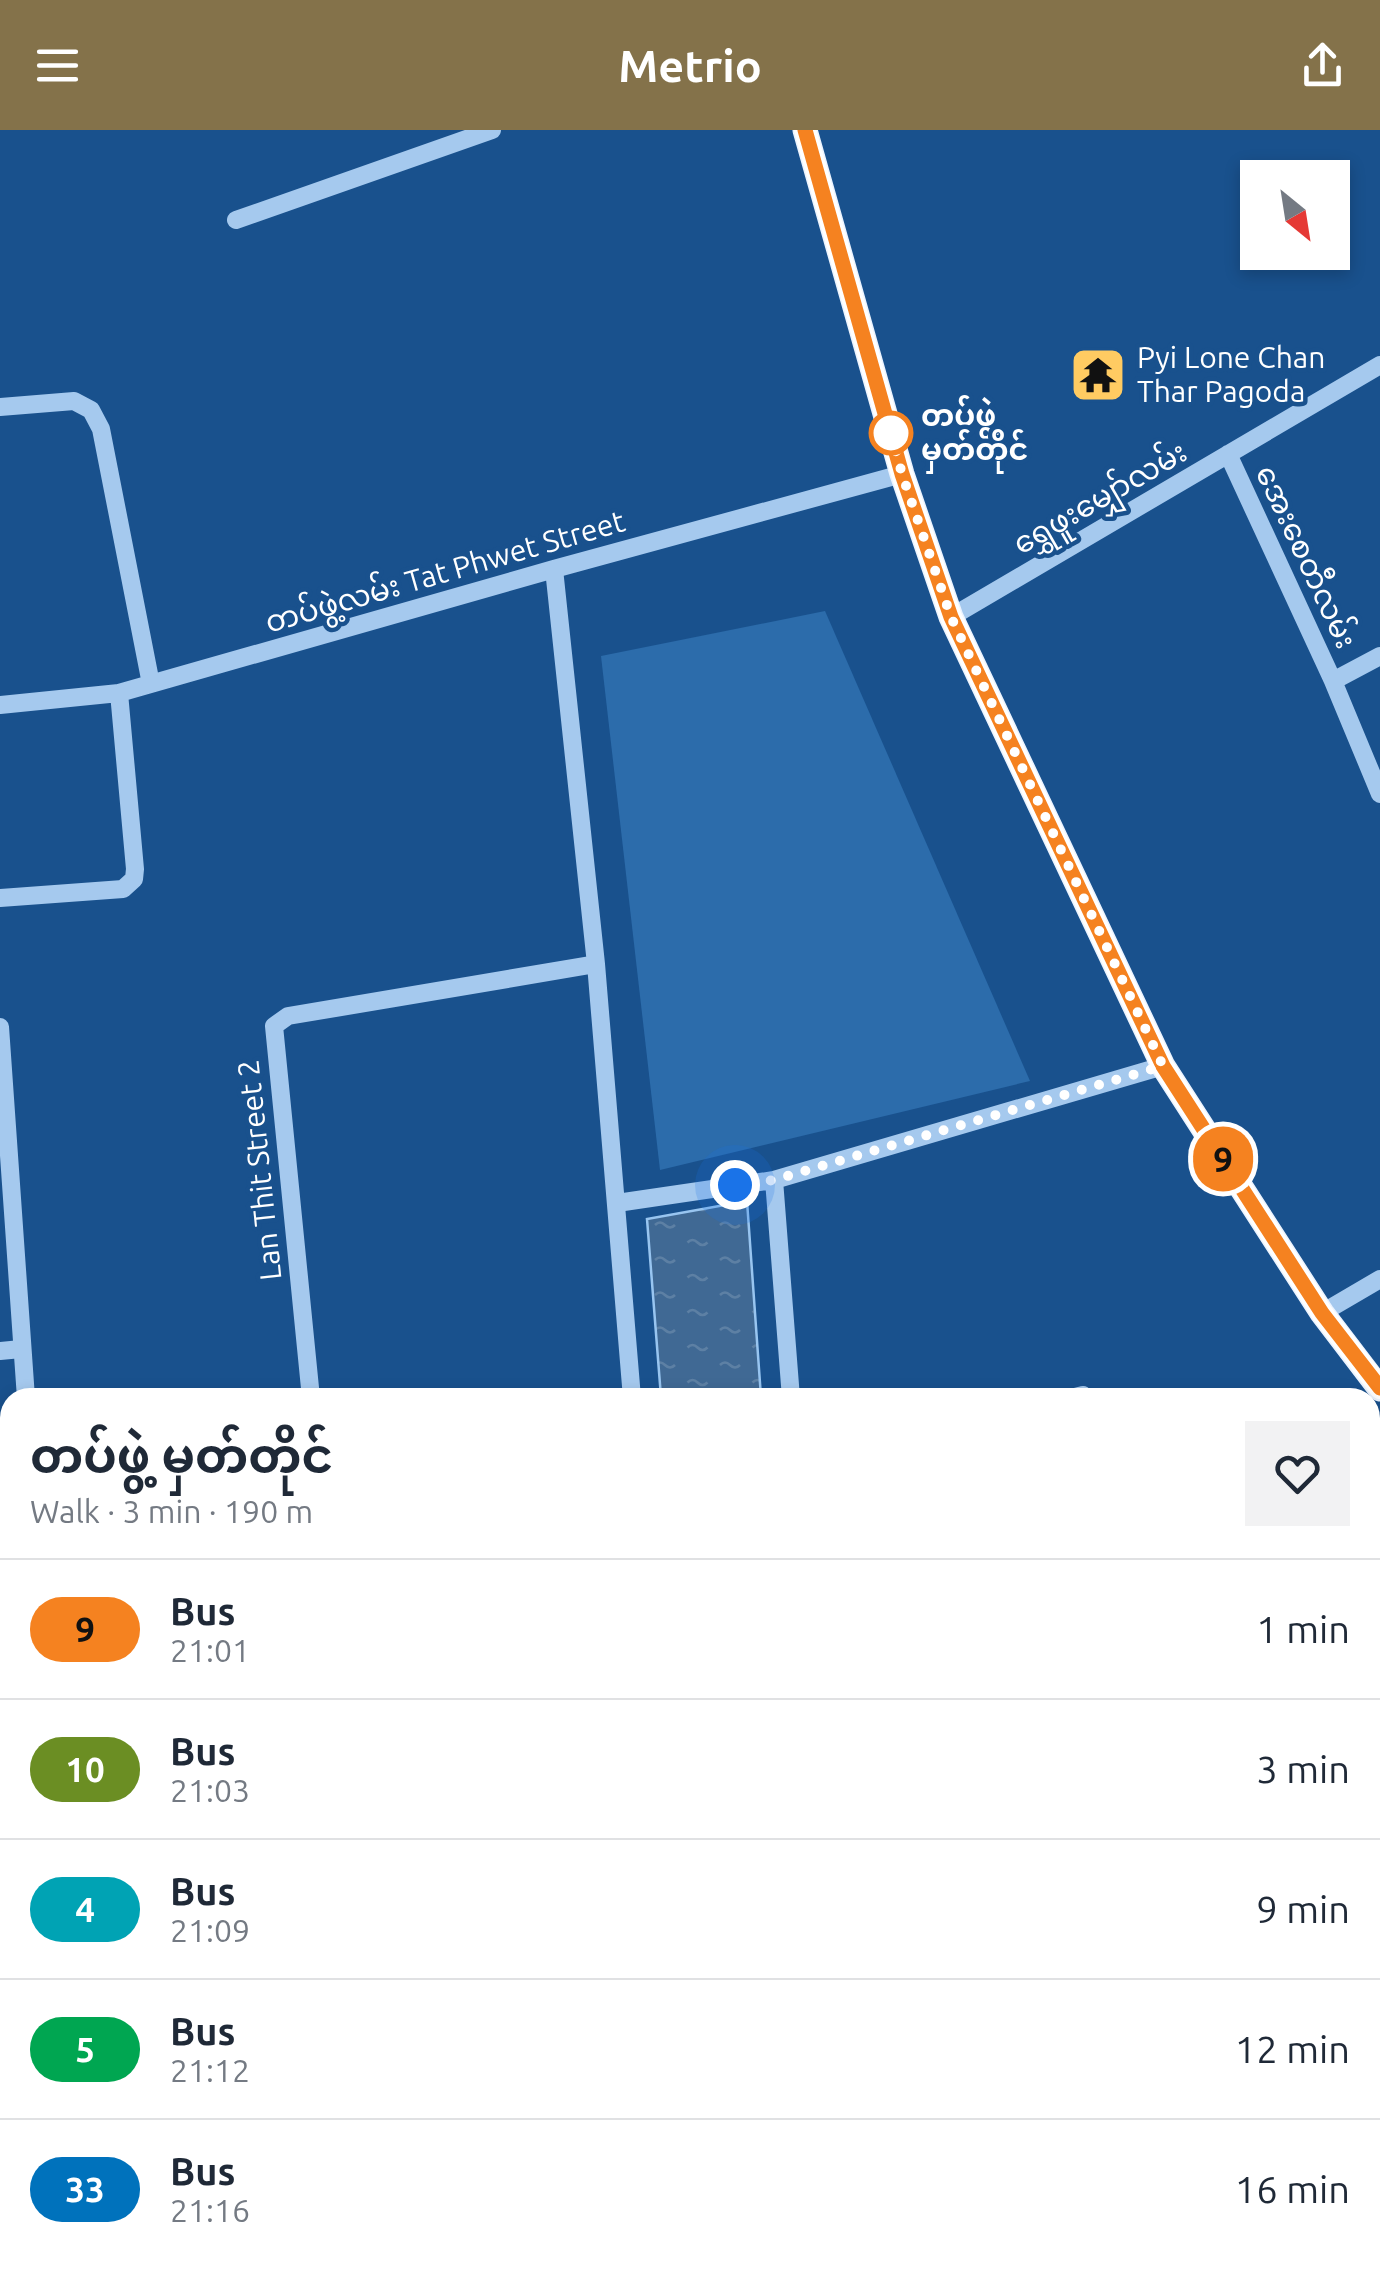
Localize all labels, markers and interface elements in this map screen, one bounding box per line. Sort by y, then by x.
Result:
icon: menu [30,38,85,93]
icon: share [1295,38,1350,93]
text: Metrio [618,40,762,91]
north arrow [1240,160,1350,270]
map controls [1240,160,1350,270]
place label: Pyi Lone Chan Thar Pagoda [1137,340,1325,408]
temple icon: Pyi Lone Chan Thar Pagoda [1068,345,1128,405]
place label: တပ်ဖွဲ့ မှတ်တိုင် [921,395,1028,474]
marker: တပ်ဖွဲ့ မှတ်တိုင် [870,412,912,454]
street label: ရွှေဖူးမျှော်လမ်း [1005,430,1197,568]
street label: အေးစေတီလမ်း [1250,458,1368,653]
street label: တပ်ဖွဲ့လမ်း Tat Phwet Street [260,499,631,645]
street label: Lan Thit Street 2 [230,1058,288,1282]
line badge: 9 [1190,1126,1256,1192]
text: 9 [1213,1139,1233,1179]
your location [710,1160,760,1210]
button: heart [1245,1421,1350,1526]
text: တပ်ဖွဲ့ မှတ်တိုင် [30,1428,333,1482]
text: Walk · 3 min · 190 m [30,1493,313,1529]
text: Bus [170,1590,235,1632]
text: 1 min [1256,1608,1350,1650]
text: 9 [75,1609,95,1649]
text: 21:01 [170,1632,250,1668]
text: Bus [170,1730,235,1772]
text: 3 min [1256,1748,1350,1790]
text: 10 [65,1749,105,1789]
text: 21:03 [170,1772,250,1808]
text: Bus [170,1870,235,1912]
text: 9 min [1256,1888,1350,1930]
text: 4 [75,1889,95,1929]
text: 21:09 [170,1912,250,1948]
text: Bus [170,2010,235,2052]
text: 12 min [1235,2028,1350,2070]
text: 5 [75,2029,95,2069]
text: 21:12 [170,2052,250,2088]
text: Bus [170,2150,235,2192]
text: 16 min [1235,2168,1350,2210]
text: 33 [65,2169,105,2209]
text: 21:16 [170,2192,250,2228]

